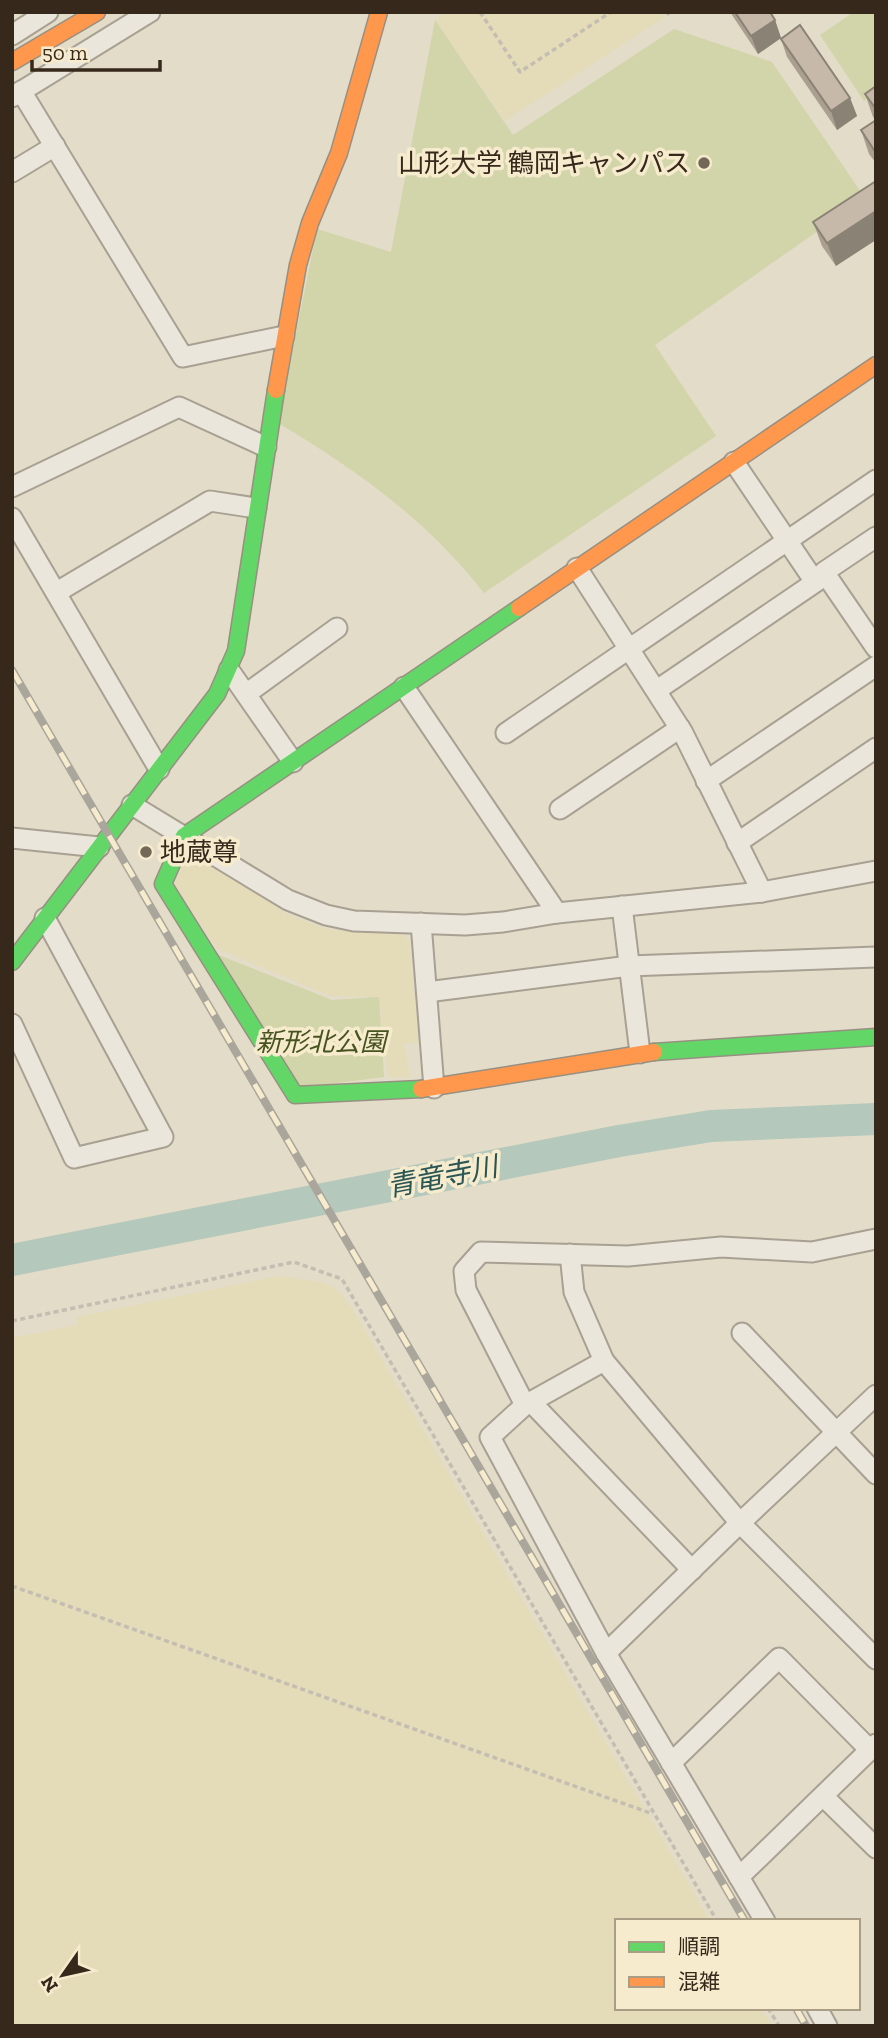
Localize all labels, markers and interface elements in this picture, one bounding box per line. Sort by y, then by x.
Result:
scale bar [32,28,159,72]
text: 50 m [42,40,88,65]
place label: 山形大学 鶴岡キャンパス [398,147,690,179]
marker: 山形大学 鶴岡キャンパス [696,155,712,171]
place label: 地蔵尊 [160,836,238,868]
marker: 地蔵尊 [138,844,154,860]
park label: 新形北公園 [256,1026,390,1058]
water label: 青竜寺川 [384,1149,503,1203]
legend [615,1919,860,2010]
text: 順調 [678,1934,720,1959]
north arrow [28,1940,98,2010]
text: 混雑 [678,1969,720,1994]
text: N [36,1972,63,1997]

